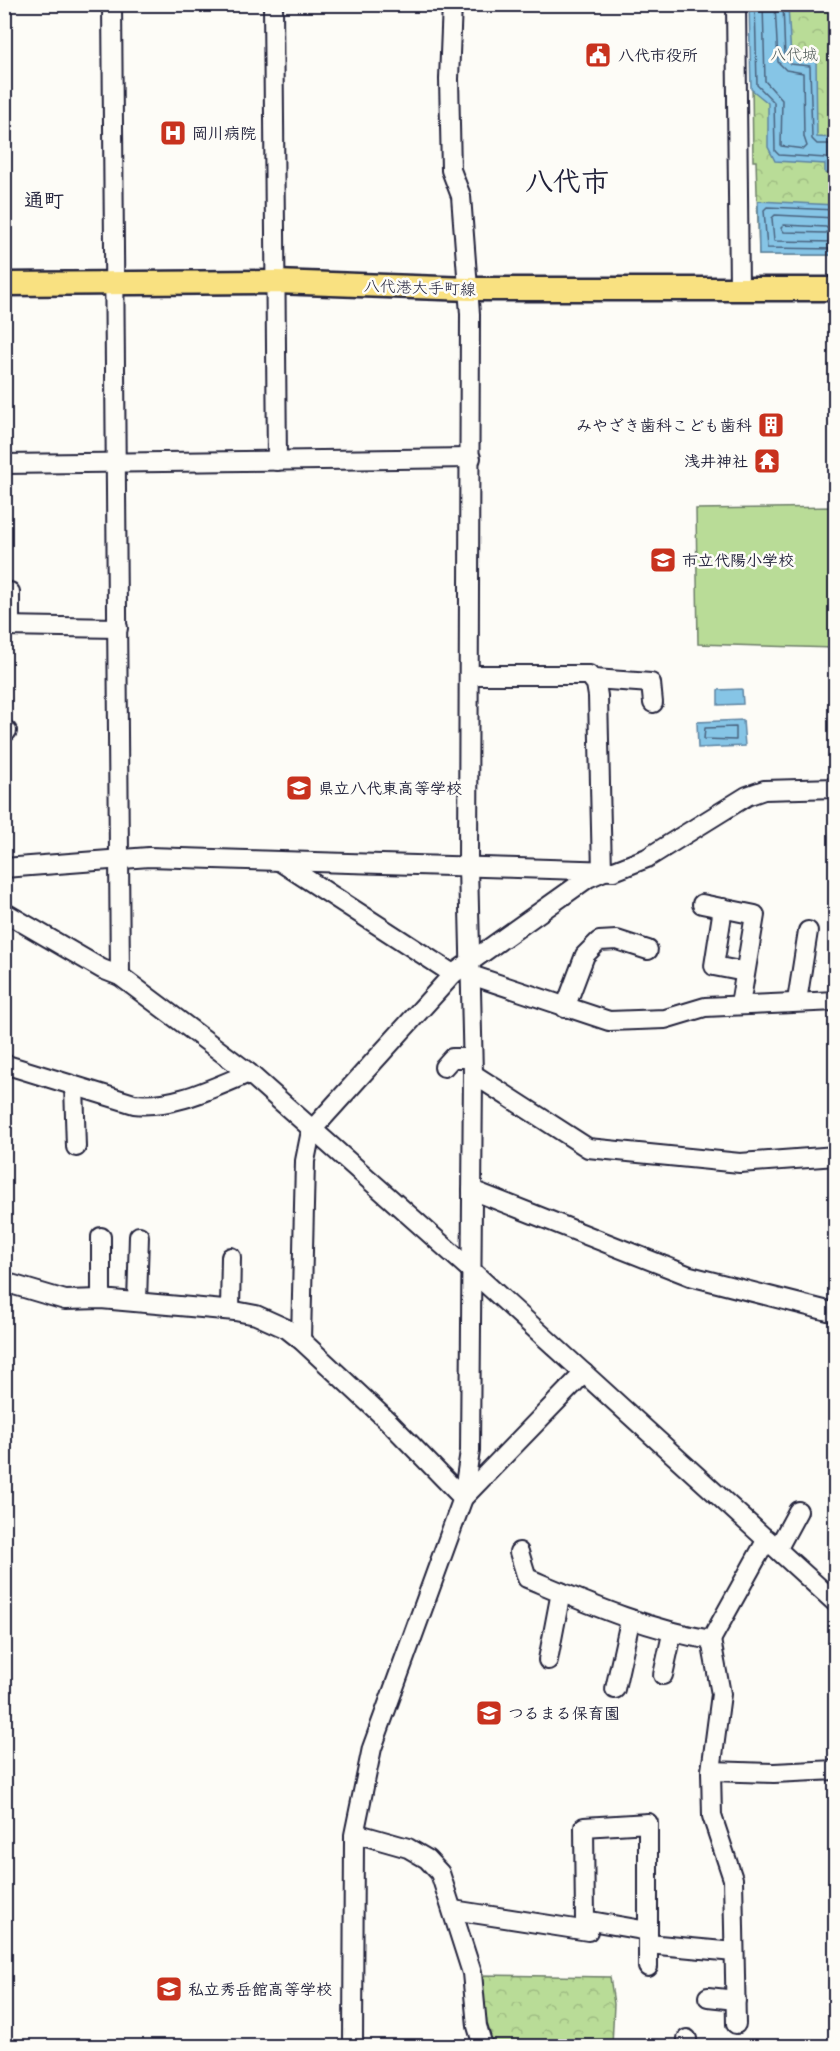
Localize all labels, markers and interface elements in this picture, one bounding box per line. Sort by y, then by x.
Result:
public building icon: 八代市役所 [583,40,613,70]
park label: 八代城 [770,44,818,64]
place label: 八代市役所 [618,45,698,65]
hospital icon: 岡川病院 [158,118,188,148]
place label: 岡川病院 [192,123,256,143]
district label: 八代市 [525,163,609,199]
district label: 通町 [24,187,64,212]
street label: 八代港大手町線 [364,275,476,299]
building icon: みやざき歯科こども歯科 [756,410,786,440]
place label: みやざき歯科こども歯科 [576,415,752,435]
temple icon: 浅井神社 [752,446,782,476]
place label: 浅井神社 [684,451,748,471]
school or university icon: 市立代陽小学校 [648,545,678,575]
place label: 市立代陽小学校 [682,550,794,570]
school or university icon: 県立八代東高等学校 [284,773,314,803]
place label: 県立八代東高等学校 [318,778,462,798]
school or university icon: つるまる保育園 [474,1698,504,1728]
place label: つるまる保育園 [508,1703,620,1723]
school or university icon: 私立秀岳館高等学校 [154,1974,184,2004]
place label: 私立秀岳館高等学校 [188,1979,332,1999]

